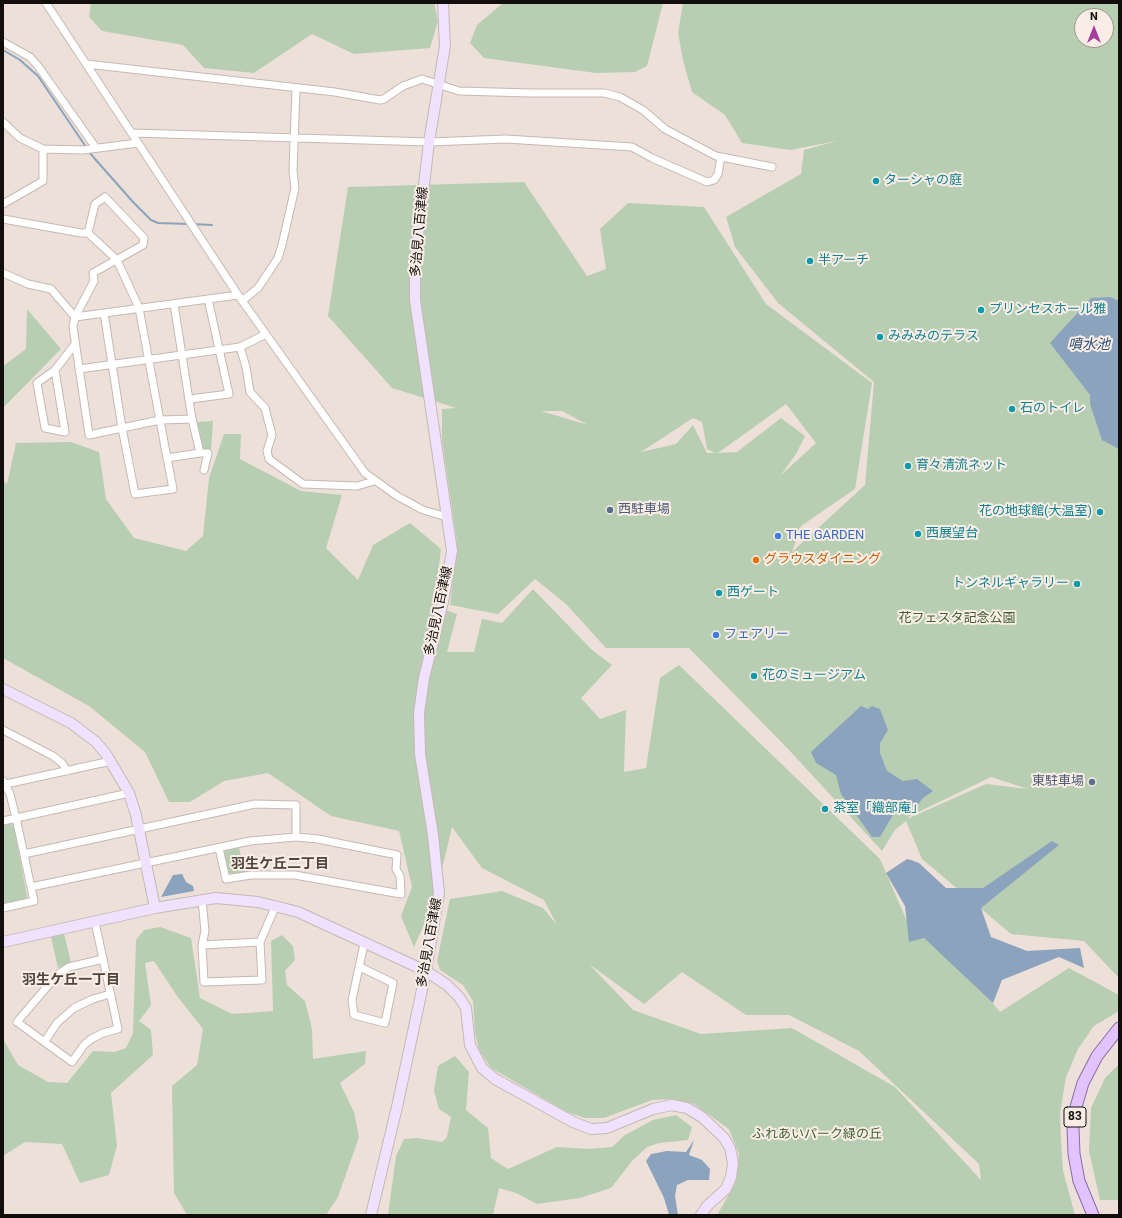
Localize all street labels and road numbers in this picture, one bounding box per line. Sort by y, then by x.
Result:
street label: 多治見八百津線 [408,186,432,278]
street label: 多治見八百津線 [422,565,456,657]
street label: 多治見八百津線 [414,897,446,989]
road number: 83 [1064,1107,1086,1127]

